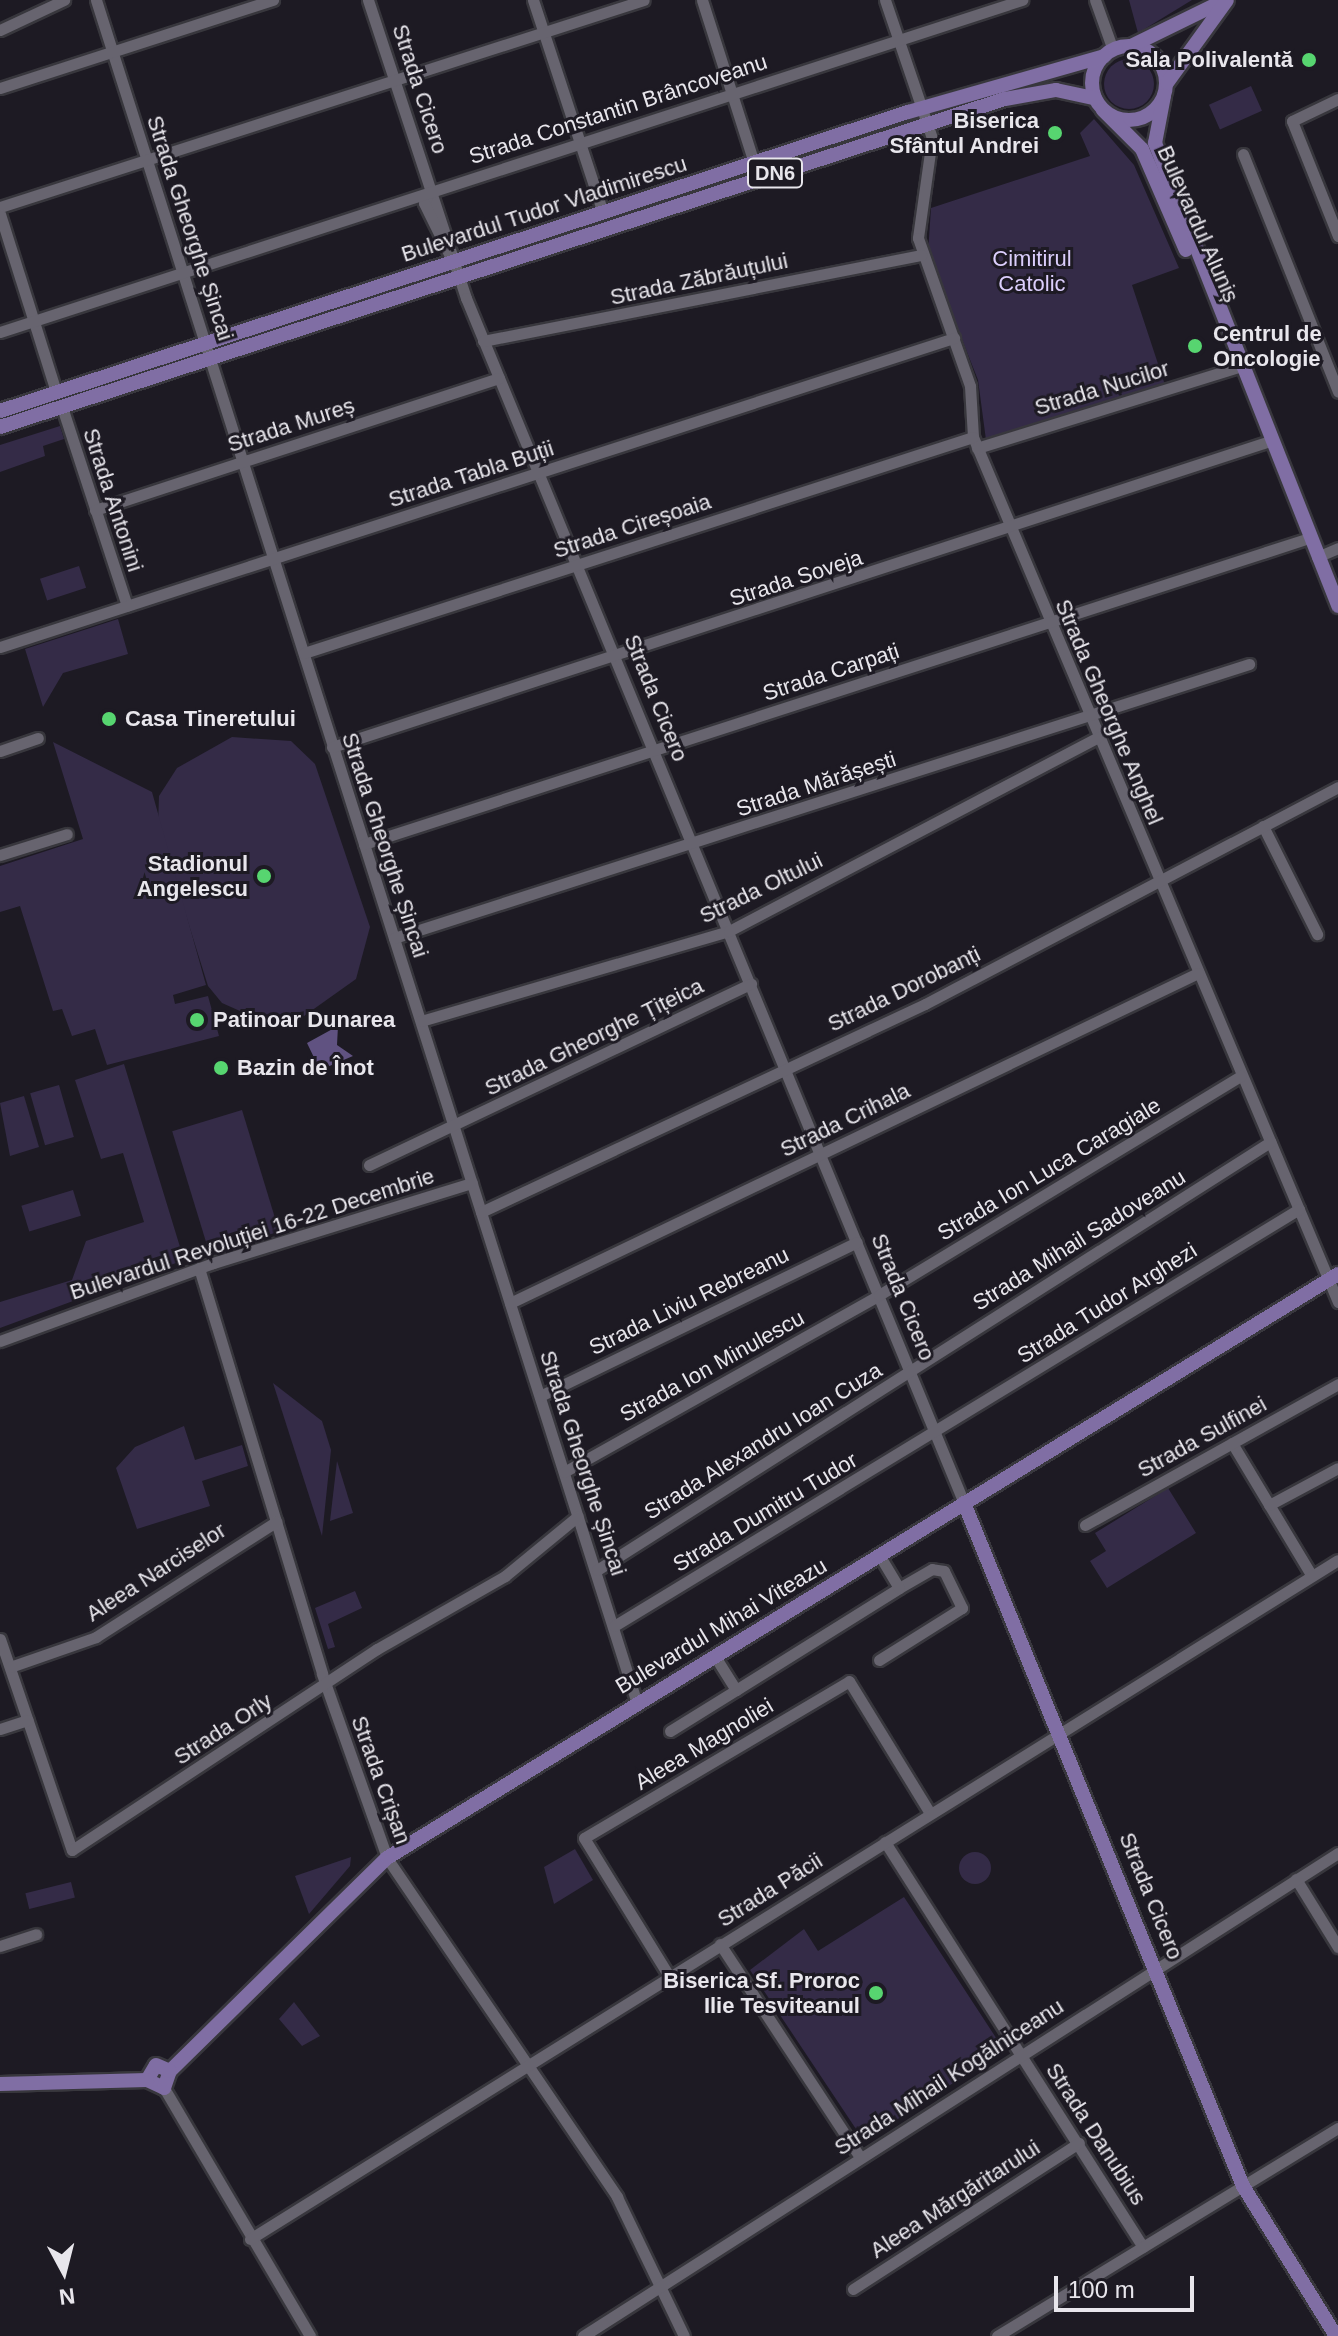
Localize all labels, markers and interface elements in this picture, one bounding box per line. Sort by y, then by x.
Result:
street label: Strada Cicero [387,21,453,157]
place label: Sala Polivalentă [1125,47,1293,73]
street label: Strada Constantin Brâncoveanu [466,48,770,170]
marker: Sala Polivalentă [1300,51,1318,69]
place label: Biserica Sfântul Andrei [889,107,1039,158]
street label: Strada Gheorghe Șincai [141,112,239,344]
marker: Biserica Sfântul Andrei [1046,124,1064,142]
street label: Bulevardul Aluniș [1151,141,1245,307]
street label: Bulevardul Tudor Vladimirescu [398,150,690,268]
road number: DN6 [745,157,805,189]
park label: Cimitirul Catolic [992,245,1072,296]
street label: Strada Zăbrăuțului [608,247,790,311]
place label: Centrul de Oncologie [1213,320,1322,372]
marker: Centrul de Oncologie [1184,335,1206,357]
street label: Strada Nucilor [1031,355,1173,421]
street label: Strada Mureș [224,392,358,458]
street label: Strada Antonini [77,424,149,576]
street label: Strada Tabla Buții [385,435,557,513]
street label: Strada Cireșoaia [550,488,714,564]
street label: Strada Soveja [726,544,866,612]
street label: Strada Gheorghe Anghel [1049,595,1169,829]
street label: Strada Cicero [619,631,693,765]
street label: Strada Carpați [759,638,903,706]
place label: Casa Tineretului [125,706,296,732]
marker: Casa Tineretului [100,710,118,728]
street label: Strada Gheorghe Șincai [336,729,434,961]
street label: Strada Mărășești [733,746,899,822]
street label: Strada Oltului [695,847,827,929]
place label: Stadionul Angelescu [137,850,248,902]
marker: Stadionul Angelescu [255,867,273,885]
street label: Strada Dorobanți [823,941,985,1037]
street label: Strada Gheorghe Țițeica [480,973,708,1101]
place label: Patinoar Dunarea [213,1007,395,1033]
marker: Patinoar Dunarea [188,1011,206,1029]
place label: Bazin de Înot [237,1055,374,1081]
marker: Bazin de Înot [212,1059,230,1077]
street label: Strada Crihala [776,1077,914,1163]
street label: Strada Ion Luca Caragiale [933,1092,1165,1246]
street label: Bulevardul Revoluției 16-22 Decembrie [66,1162,438,1306]
street label: Strada Mihail Sadoveanu [968,1164,1190,1316]
street label: Strada Cicero [866,1230,940,1364]
street label: Strada Tudor Arghezi [1012,1237,1202,1369]
street label: Strada Liviu Rebreanu [585,1241,793,1361]
street label: Strada Ion Minulescu [615,1304,809,1428]
street label: Strada Gheorghe Șincai [534,1347,632,1579]
street label: Strada Alexandru Ioan Cuza [639,1357,887,1525]
street label: Strada Sulfinei [1133,1391,1271,1483]
street label: Strada Dumitru Tudor [668,1446,862,1578]
street label: Aleea Narciselor [81,1517,231,1627]
street label: Bulevardul Mihai Viteazu [611,1552,831,1700]
street label: Strada Orly [169,1688,277,1770]
street label: Aleea Magnoliei [630,1692,778,1796]
street label: Strada Crișan [346,1712,416,1848]
street label: Strada Cicero [1114,1829,1188,1963]
street label: Strada Păcii [713,1847,827,1933]
place label: Biserica Sf. Proroc Ilie Tesviteanul [663,1967,860,2018]
marker: Biserica Sf. Proroc Ilie Tesviteanul [867,1984,885,2002]
street label: Strada Mihail Kogălniceanu [829,1993,1069,2161]
street label: Strada Danubius [1040,2058,1152,2210]
street label: Aleea Mărgăritarului [865,2134,1045,2264]
north arrow [24,2232,104,2312]
scale bar [1058,2260,1198,2310]
text: 100 m [1068,2276,1135,2303]
text: N [58,2283,76,2310]

